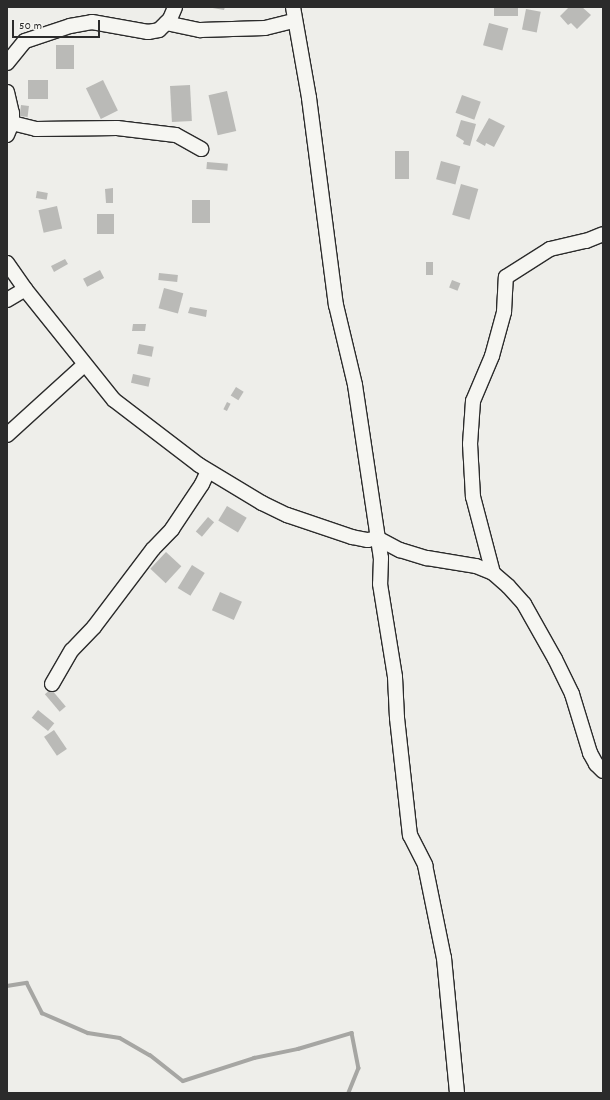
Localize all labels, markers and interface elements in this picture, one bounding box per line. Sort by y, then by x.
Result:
scale bar [14,12,102,38]
text: 50 m [19,18,42,35]

